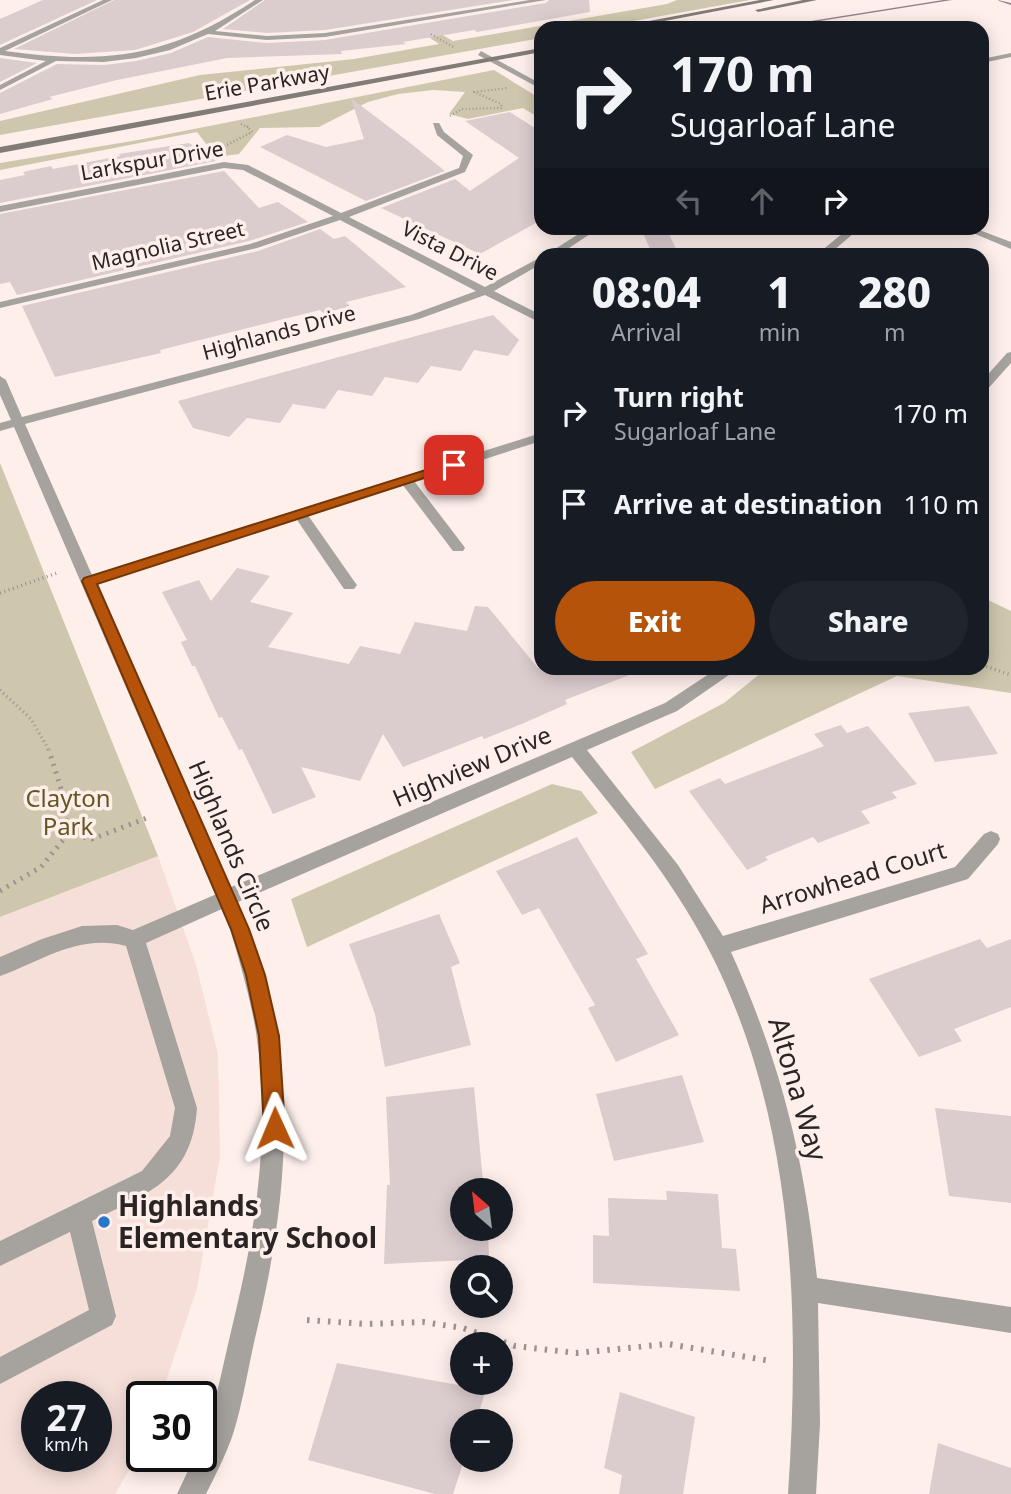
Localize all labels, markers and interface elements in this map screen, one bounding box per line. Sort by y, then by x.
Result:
text: 170 m [670,40,815,106]
icon: right [555,49,646,140]
street label: Erie Parkway [202,57,332,107]
text: Sugarloaf Lane [670,103,896,146]
street label: Larkspur Drive [78,134,226,186]
icon: left [670,182,708,220]
icon: ahead [743,182,781,220]
icon: right [816,182,854,220]
street label: Magnolia Street [89,214,247,276]
street label: Vista Drive [397,214,504,286]
text: 08:04 [592,263,701,320]
text: 1 [767,263,792,320]
text: 280 [858,263,931,320]
street label: Highlands Drive [199,298,358,366]
text: Arrival [611,316,681,348]
text: min [759,316,800,348]
text: m [884,316,905,348]
text: Turn right [614,379,744,415]
icon: right [555,394,593,432]
text: 170 m [892,395,968,431]
text: Sugarloaf Lane [614,415,776,447]
pin [424,435,484,495]
icon: arrive [435,446,473,484]
icon: arrive [555,485,593,523]
text: Arrive at destination [614,486,883,522]
text: 110 m [904,486,979,522]
button: Exit [555,581,755,661]
button: Share [769,581,968,661]
street label: Highview Drive [387,717,556,814]
street label: Highlands Circle [182,755,283,936]
park label: Clayton Park [25,781,111,842]
street label: Arrowhead Court [755,832,950,921]
street label: Altona Way [760,1012,838,1166]
position arrow [238,1091,312,1165]
north arrow [450,1178,513,1241]
map controls [450,1178,513,1472]
place label: Highlands Elementary School [118,1186,377,1256]
marker: Highlands Elementary School [96,1214,112,1230]
button: search [450,1255,513,1318]
button: + [450,1332,513,1395]
speed limit sign: 30 [126,1381,217,1472]
text: 27 [46,1394,87,1441]
button: − [450,1409,513,1472]
text: km/h [44,1432,89,1456]

